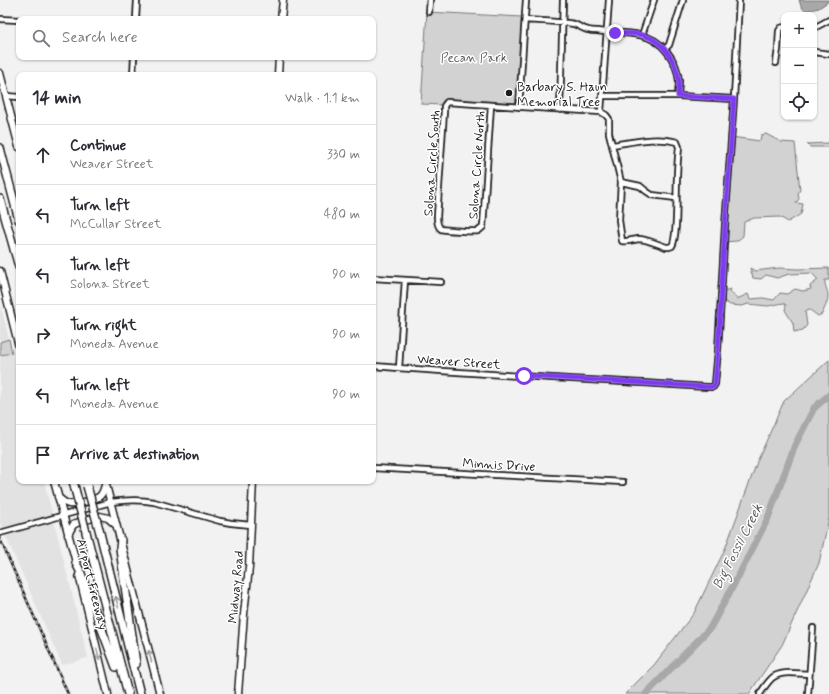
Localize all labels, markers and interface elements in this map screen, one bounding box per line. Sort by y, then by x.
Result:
map controls [781,12,817,120]
button: + [781,12,817,48]
search box [16,16,376,60]
route end [606,24,624,42]
icon: search [30,27,52,49]
text: Search here [62,28,138,48]
button: − [781,48,817,84]
park label: Pecan Park [441,50,508,67]
place label: Barbary S. Haun Memorial Tree [517,79,607,111]
button: locate [781,84,817,120]
text: 14 min [32,87,81,109]
marker: Barbary S. Haun Memorial Tree [504,88,514,98]
text: Walk · 1.1 km [285,90,360,107]
street label: Solona Circle South [420,109,445,217]
street label: Solona Circle North [465,110,490,220]
text: Continue [70,136,126,156]
icon: ahead [32,144,54,166]
text: 330 m [327,146,360,163]
text: Weaver Street [70,156,153,173]
text: Turn left [70,196,130,216]
icon: left [32,204,54,226]
text: 480 m [324,206,360,223]
text: McCullar Street [70,216,161,233]
text: Turn left [70,256,130,276]
icon: left [32,264,54,286]
text: 90 m [332,266,360,283]
text: Solona Street [70,276,150,293]
text: Turn right [70,316,137,336]
icon: right [32,324,54,346]
text: 90 m [332,326,360,343]
text: Moneda Avenue [70,336,159,353]
street label: Weaver Street [417,351,501,374]
route start [515,367,533,385]
text: Turn left [70,376,130,396]
icon: left [32,384,54,406]
text: 90 m [332,386,360,403]
text: Moneda Avenue [70,396,159,413]
icon: arrive [32,444,54,466]
text: Arrive at destination [70,445,199,465]
street label: Minnis Drive [462,455,536,476]
water label: Big Fossil Creek [709,501,769,593]
street label: Airport Freeway [72,537,111,632]
street label: Midway Road [225,550,248,624]
one-way arrow [113,596,120,609]
one-way arrow [95,648,103,661]
one-way arrow [146,650,154,663]

